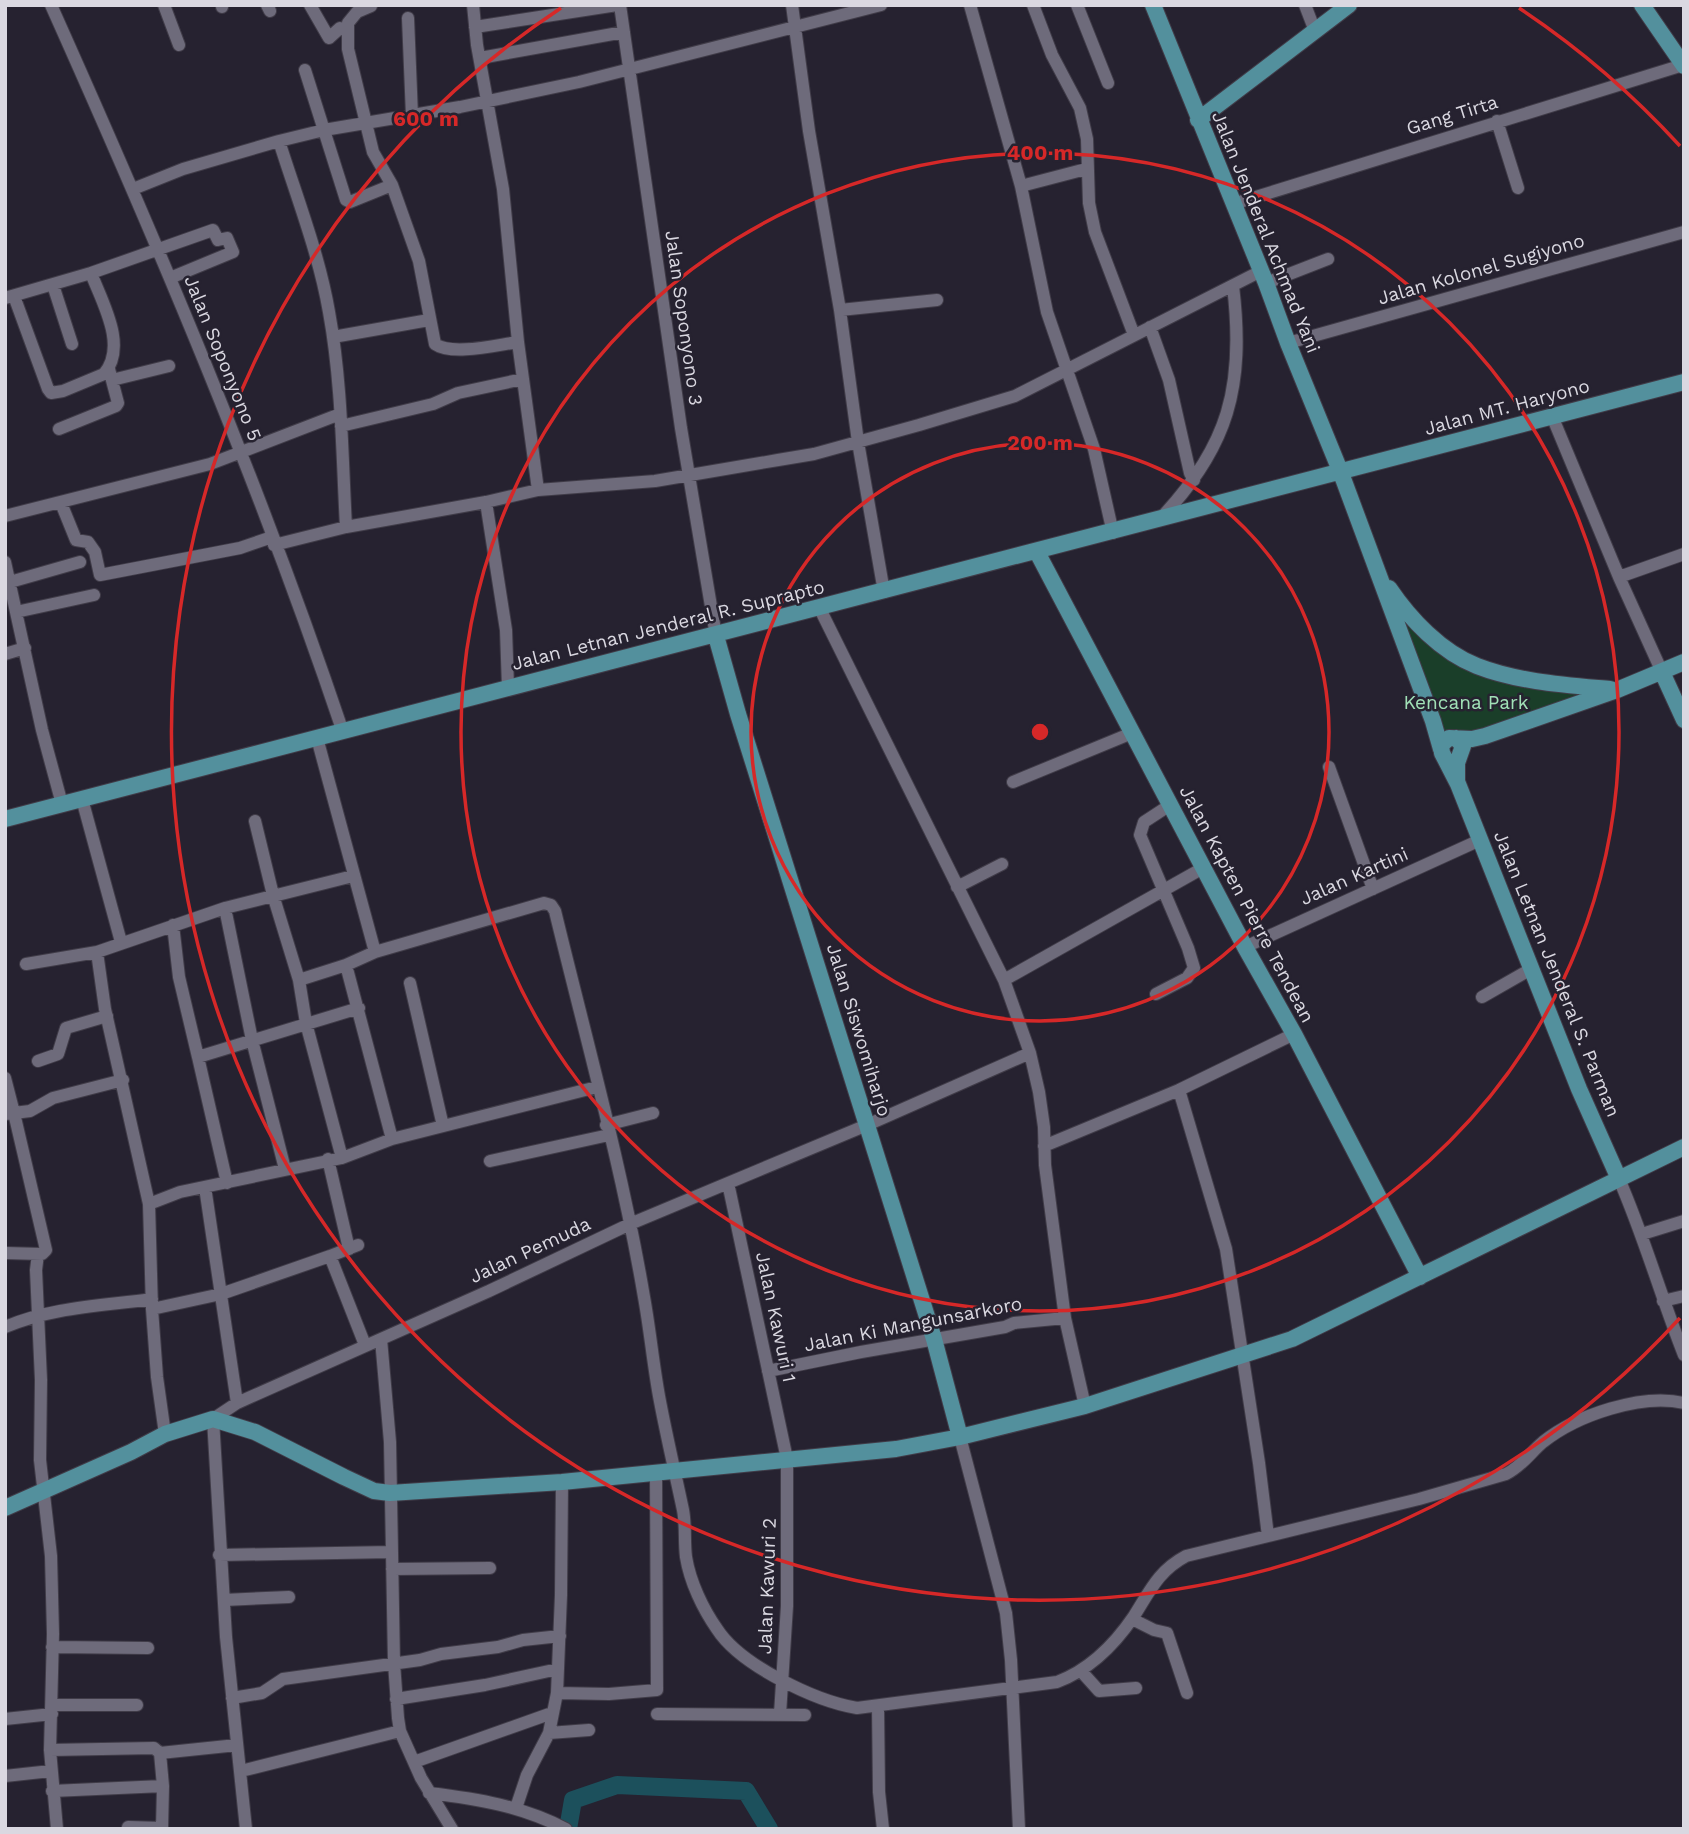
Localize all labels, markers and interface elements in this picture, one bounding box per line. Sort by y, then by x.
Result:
street label: Gang Tirta [1403,90,1501,140]
text: 600 m [393,106,459,131]
street label: Jalan Jenderal Achmad Yani [1207,108,1325,356]
text: 400 m [1007,140,1073,165]
street label: Jalan Kolonel Sugiyono [1375,228,1587,310]
street label: Jalan Soponyono 3 [660,229,708,407]
street label: Jalan Soponyono 5 [179,272,267,444]
street label: Jalan MT. Haryono [1422,374,1592,440]
text: 200 m [1007,430,1073,455]
street label: Jalan Letnan Jenderal R. Suprapto [509,575,827,675]
park label: Kencana Park [1403,691,1529,714]
centre of rings [1028,720,1052,744]
street label: Jalan Kapten Pierre Tendean [1175,782,1319,1026]
street label: Jalan Letnan Jenderal S. Parman [1489,828,1625,1120]
street label: Jalan Kartini [1296,842,1412,910]
street label: Jalan Siswomiharjo [822,941,896,1119]
street label: Jalan Pemuda [466,1212,594,1288]
street label: Jalan Kawuri 1 [751,1250,801,1384]
street label: Jalan Ki Mangunsarkoro [802,1292,1024,1356]
street label: Jalan Kawuri 2 [753,1517,781,1655]

